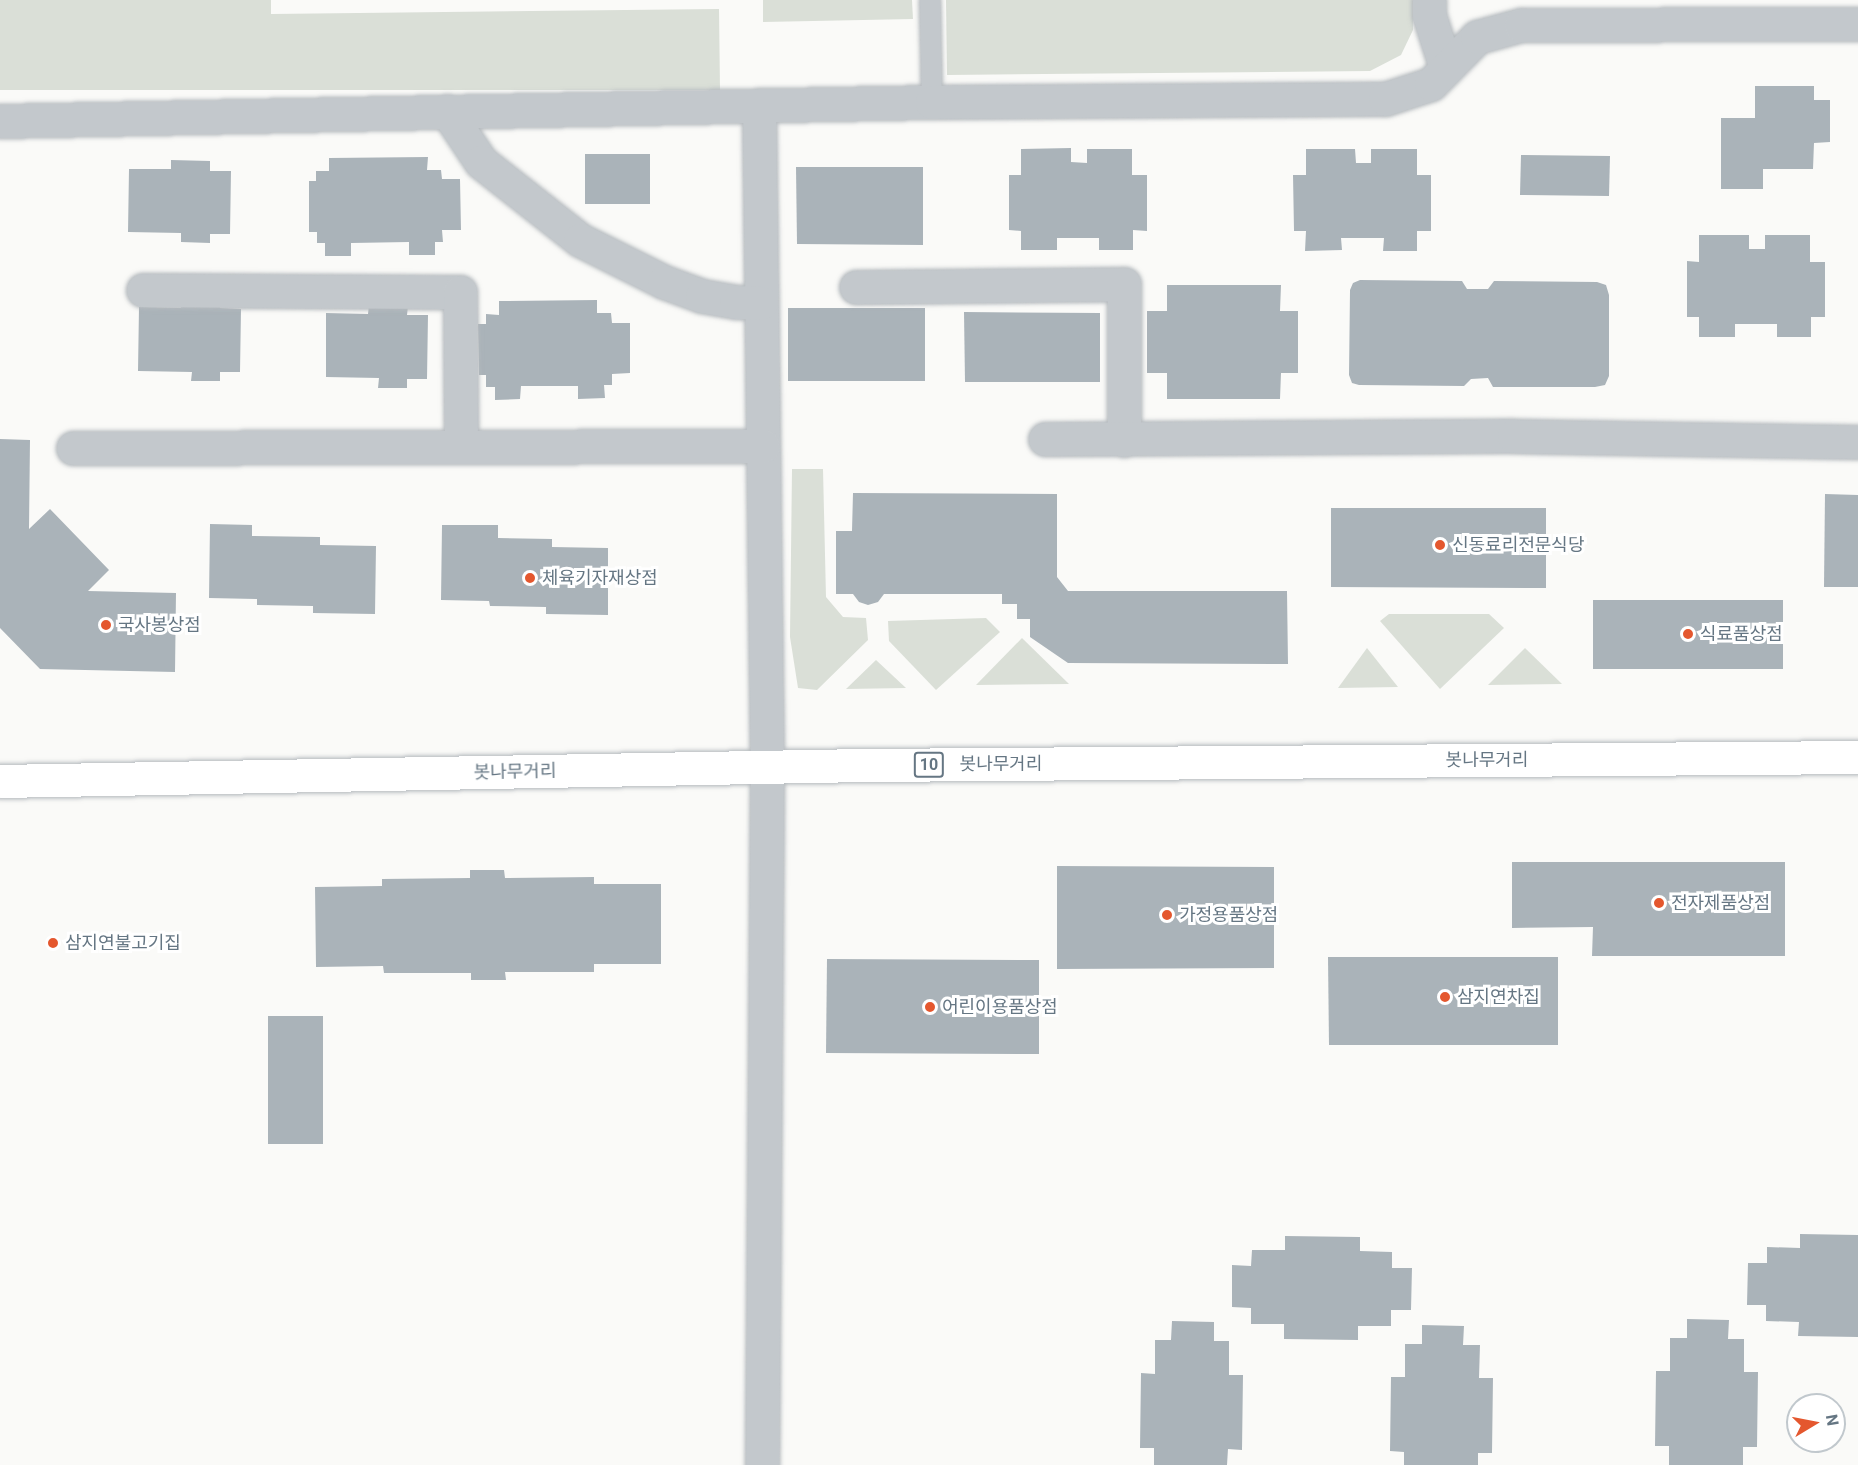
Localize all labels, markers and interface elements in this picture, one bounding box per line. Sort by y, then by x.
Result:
place label: 신동료리전문식당 [1452,534,1584,556]
marker: 신동료리전문식당 [1433,538,1447,552]
place label: 체육기자재상점 [542,567,658,589]
marker: 체육기자재상점 [523,571,537,585]
place label: 국사봉상점 [118,614,201,636]
marker: 국사봉상점 [99,618,113,632]
place label: 식료품상점 [1700,623,1783,645]
marker: 식료품상점 [1681,627,1695,641]
street label: 봇나무거리 [1446,749,1528,771]
road number: 10 [912,752,946,778]
street label: 봇나무거리 [960,753,1042,775]
street label: 봇나무거리 [473,760,557,784]
place label: 전자제품상점 [1671,892,1770,914]
marker: 전자제품상점 [1652,896,1666,910]
place label: 가정용품상점 [1179,904,1278,926]
marker: 가정용품상점 [1160,908,1174,922]
place label: 삼지연불고기집 [65,932,181,954]
marker: 삼지연불고기집 [46,936,60,950]
place label: 삼지연차집 [1457,986,1540,1008]
marker: 삼지연차집 [1438,990,1452,1004]
place label: 어린이용품상점 [942,996,1058,1018]
marker: 어린이용품상점 [923,1000,937,1014]
north arrow [1786,1393,1846,1453]
text: N [1822,1413,1843,1427]

